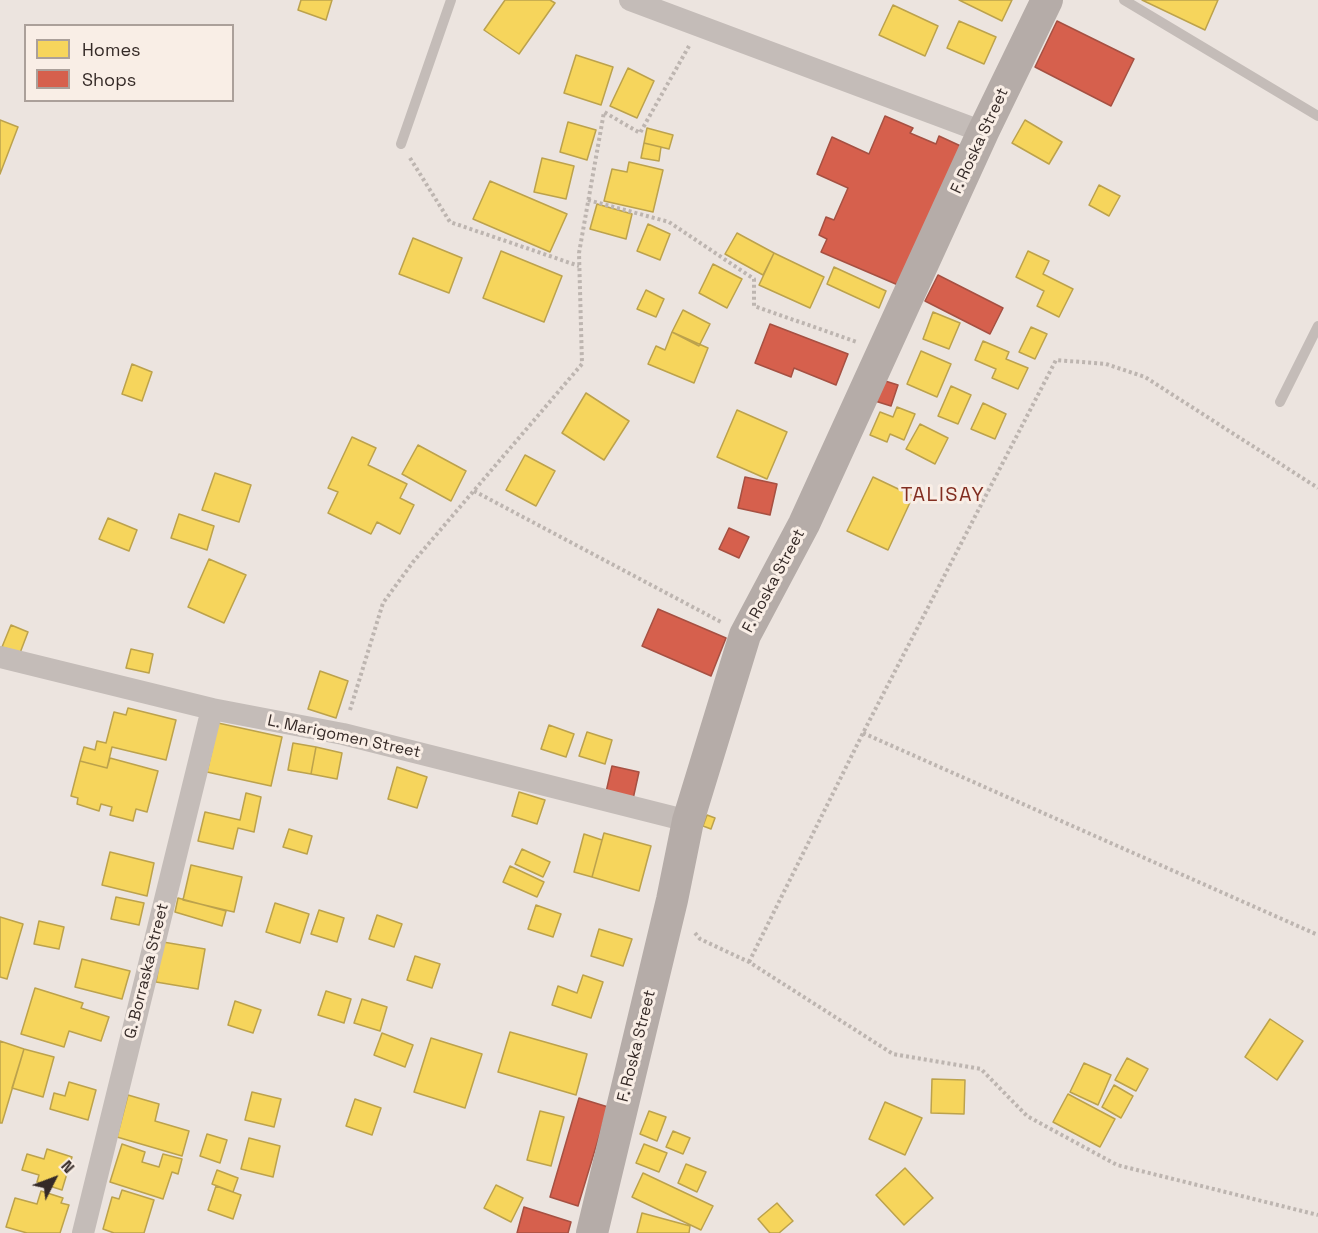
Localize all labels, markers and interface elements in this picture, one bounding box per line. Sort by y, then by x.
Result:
legend [24,24,234,102]
text: Homes [82,38,141,61]
text: Shops [82,68,136,91]
street label: F. Roska Street [947,85,1013,197]
district label: TALISAY [901,484,985,508]
street label: F. Roska Street [739,526,809,636]
street label: L. Marigomen Street [266,711,422,763]
street label: G. Borraska Street [121,901,173,1041]
street label: F. Roska Street [614,988,660,1104]
north arrow [24,1149,84,1209]
text: N [56,1156,79,1178]

